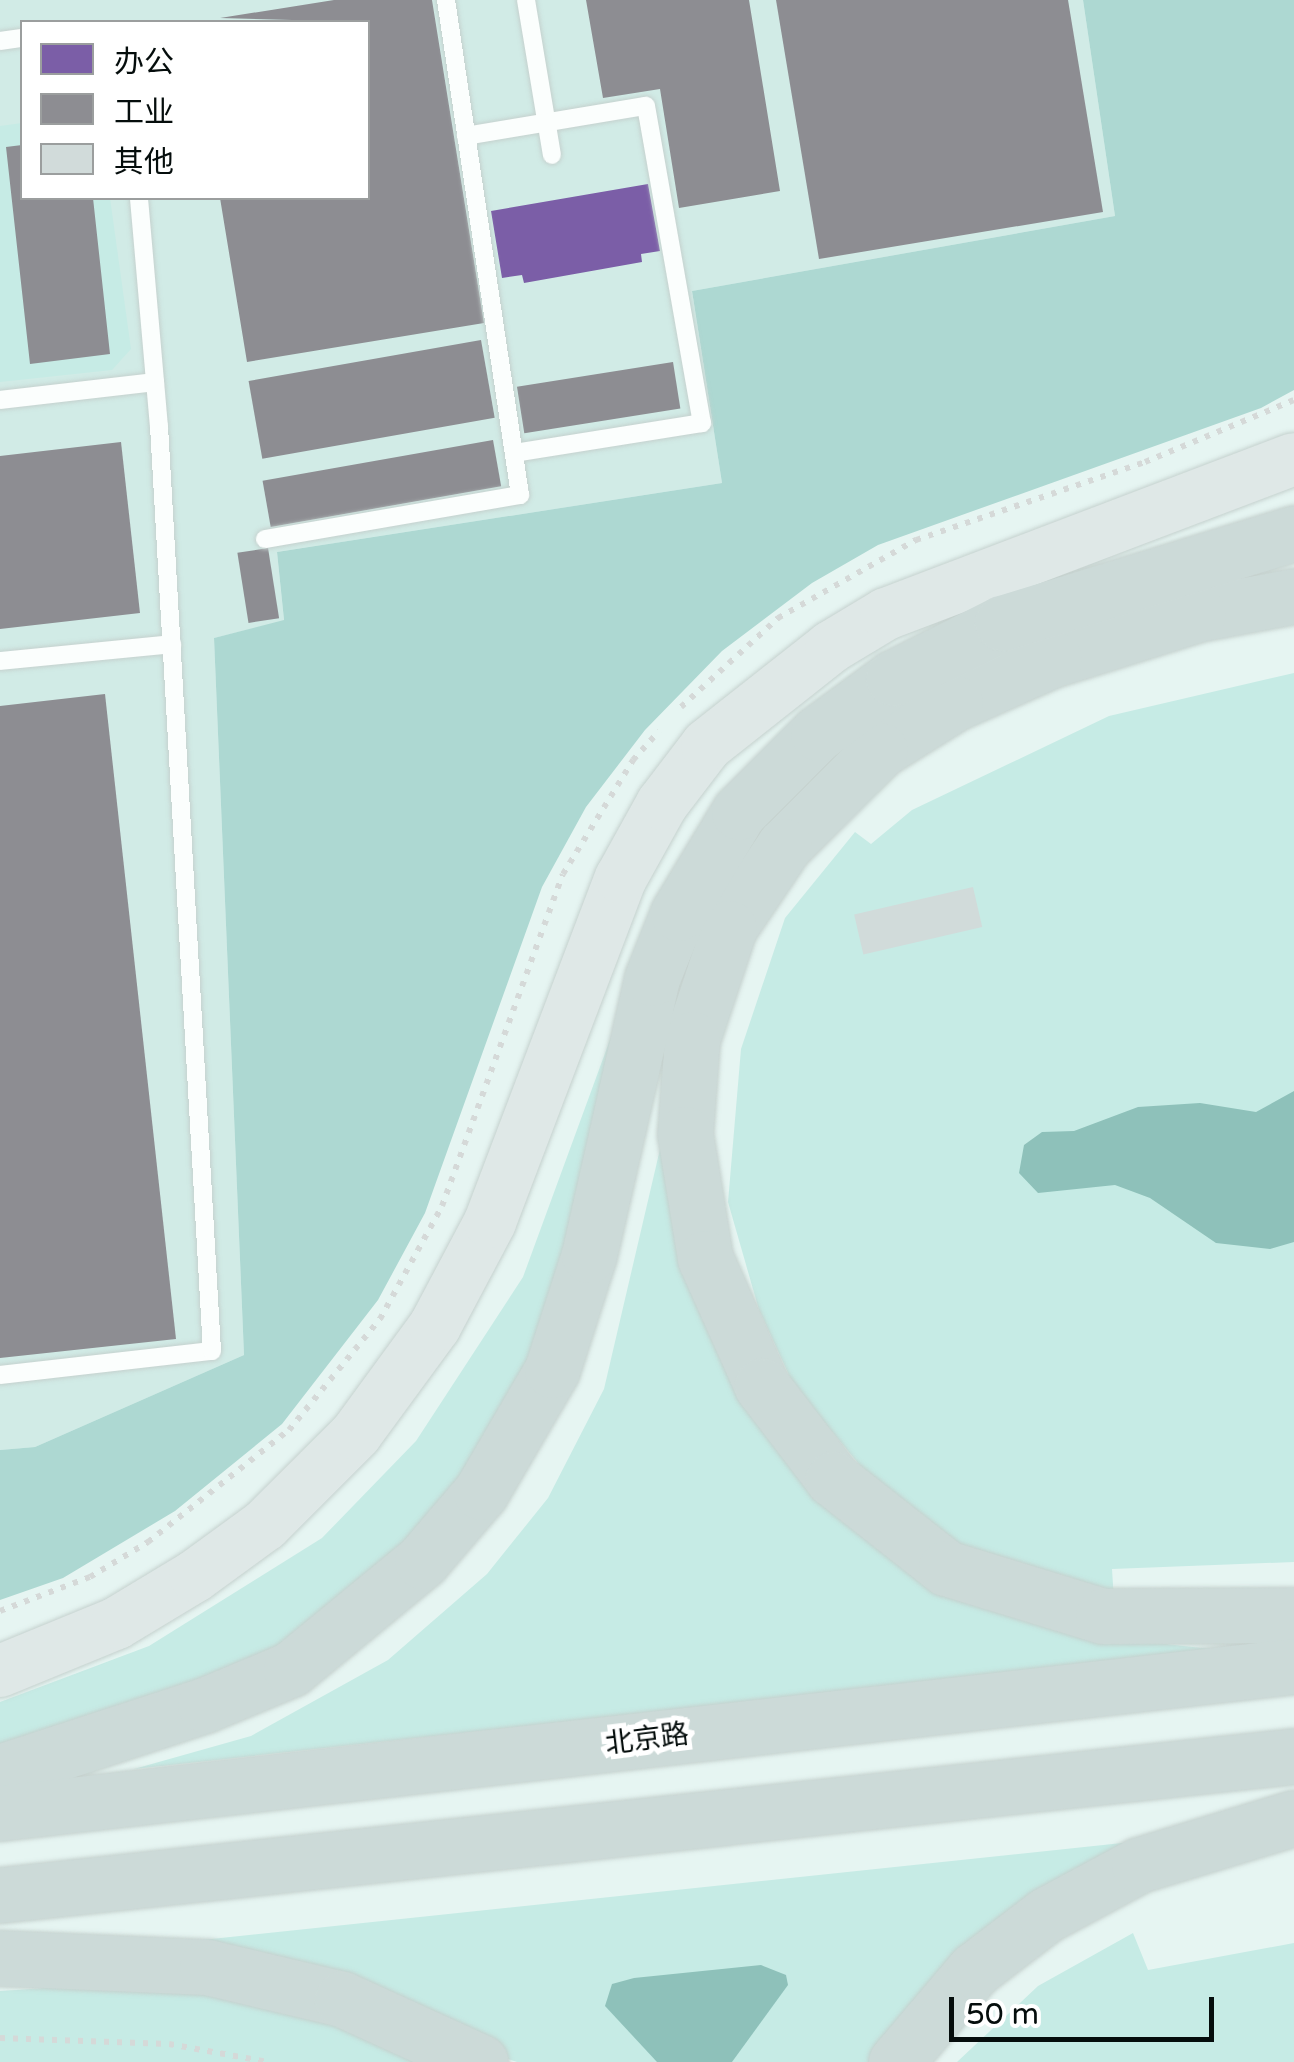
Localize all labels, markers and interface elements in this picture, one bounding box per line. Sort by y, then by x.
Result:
legend [20,20,370,200]
text: 办公 [114,44,174,81]
text: 工业 [114,94,174,131]
text: 其他 [114,144,174,181]
street label: 北京路 [603,1717,691,1761]
scale bar [954,1977,1219,2039]
text: 50 m [966,1996,1039,2033]

